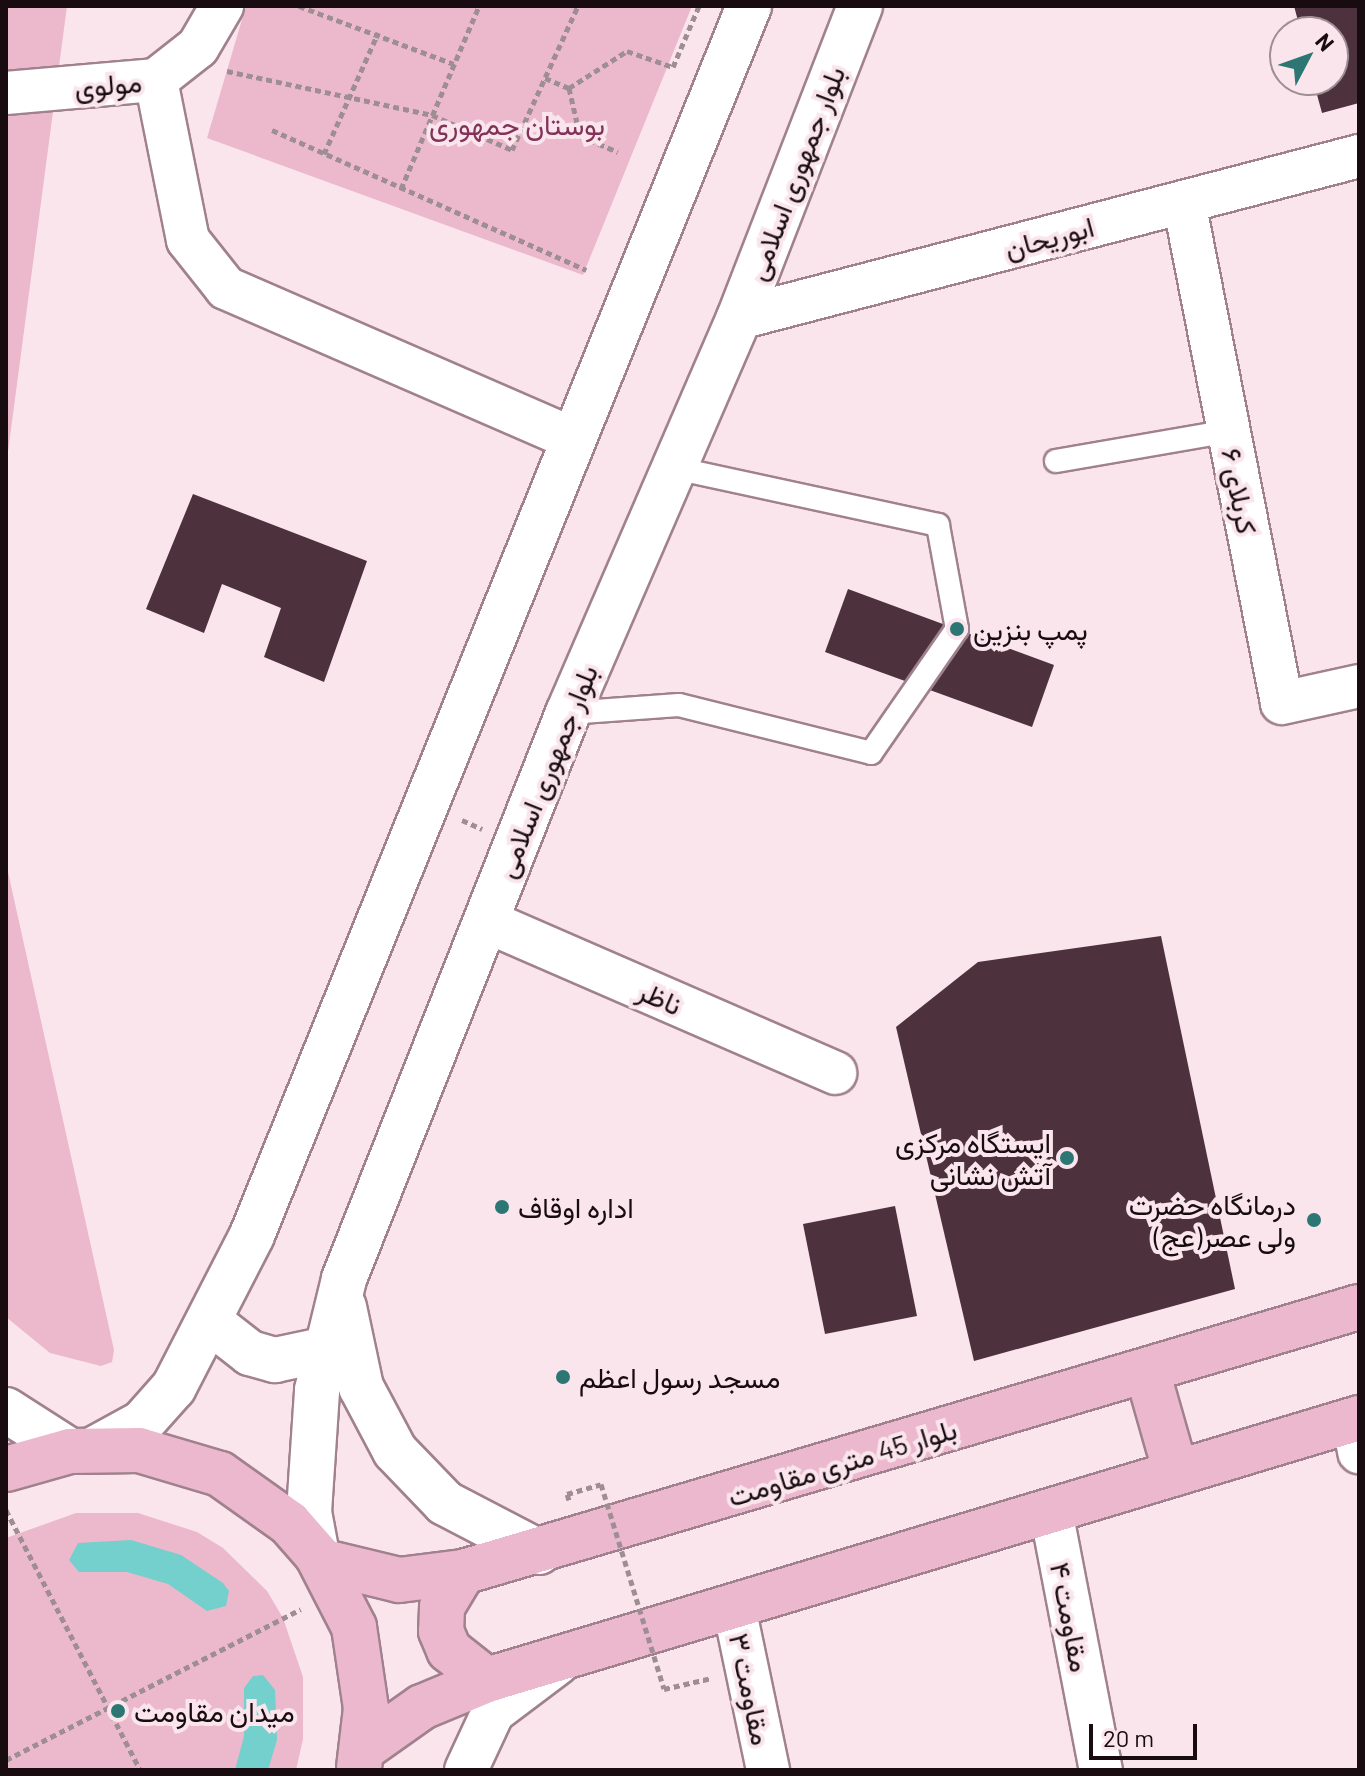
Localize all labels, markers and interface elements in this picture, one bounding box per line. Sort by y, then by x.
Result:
north arrow [1269,16,1349,96]
text: N [1311,28,1340,56]
street label: بلوار جمهوری اسلامی [739,61,851,285]
street label: مولوی [73,64,143,104]
park label: بوستان جمهوری [429,107,605,141]
street label: ابوریحان [1001,209,1097,265]
street label: کربلای ۶ [1215,445,1265,537]
place label: پمپ بنزین [973,612,1088,646]
marker: پمپ بنزین [948,620,966,638]
street label: بلوار جمهوری اسلامی [488,660,604,882]
street label: ناظر [633,973,687,1021]
place label: ایستگاه مرکزی آتش نشانی [895,1125,1051,1191]
marker: ایستگاه مرکزی آتش نشانی [1058,1149,1076,1167]
place label: درمانگاه حضرت ولی عصر(عج) [1129,1187,1296,1253]
place label: اداره اوقاف [518,1190,634,1224]
marker: اداره اوقاف [493,1198,511,1216]
marker: درمانگاه حضرت ولی عصر(عج) [1303,1209,1325,1231]
place label: مسجد رسول اعظم [579,1360,780,1394]
marker: مسجد رسول اعظم [554,1368,572,1386]
street label: بلوار 45 متری مقاومت [724,1411,960,1513]
street label: مقاومت ۴ [1044,1559,1098,1675]
street label: مقاومت ۳ [723,1630,779,1748]
place label: میدان مقاومت [134,1694,295,1728]
marker: میدان مقاومت [109,1702,127,1720]
scale bar [1093,1708,1201,1758]
text: 20 m [1103,1723,1154,1752]

